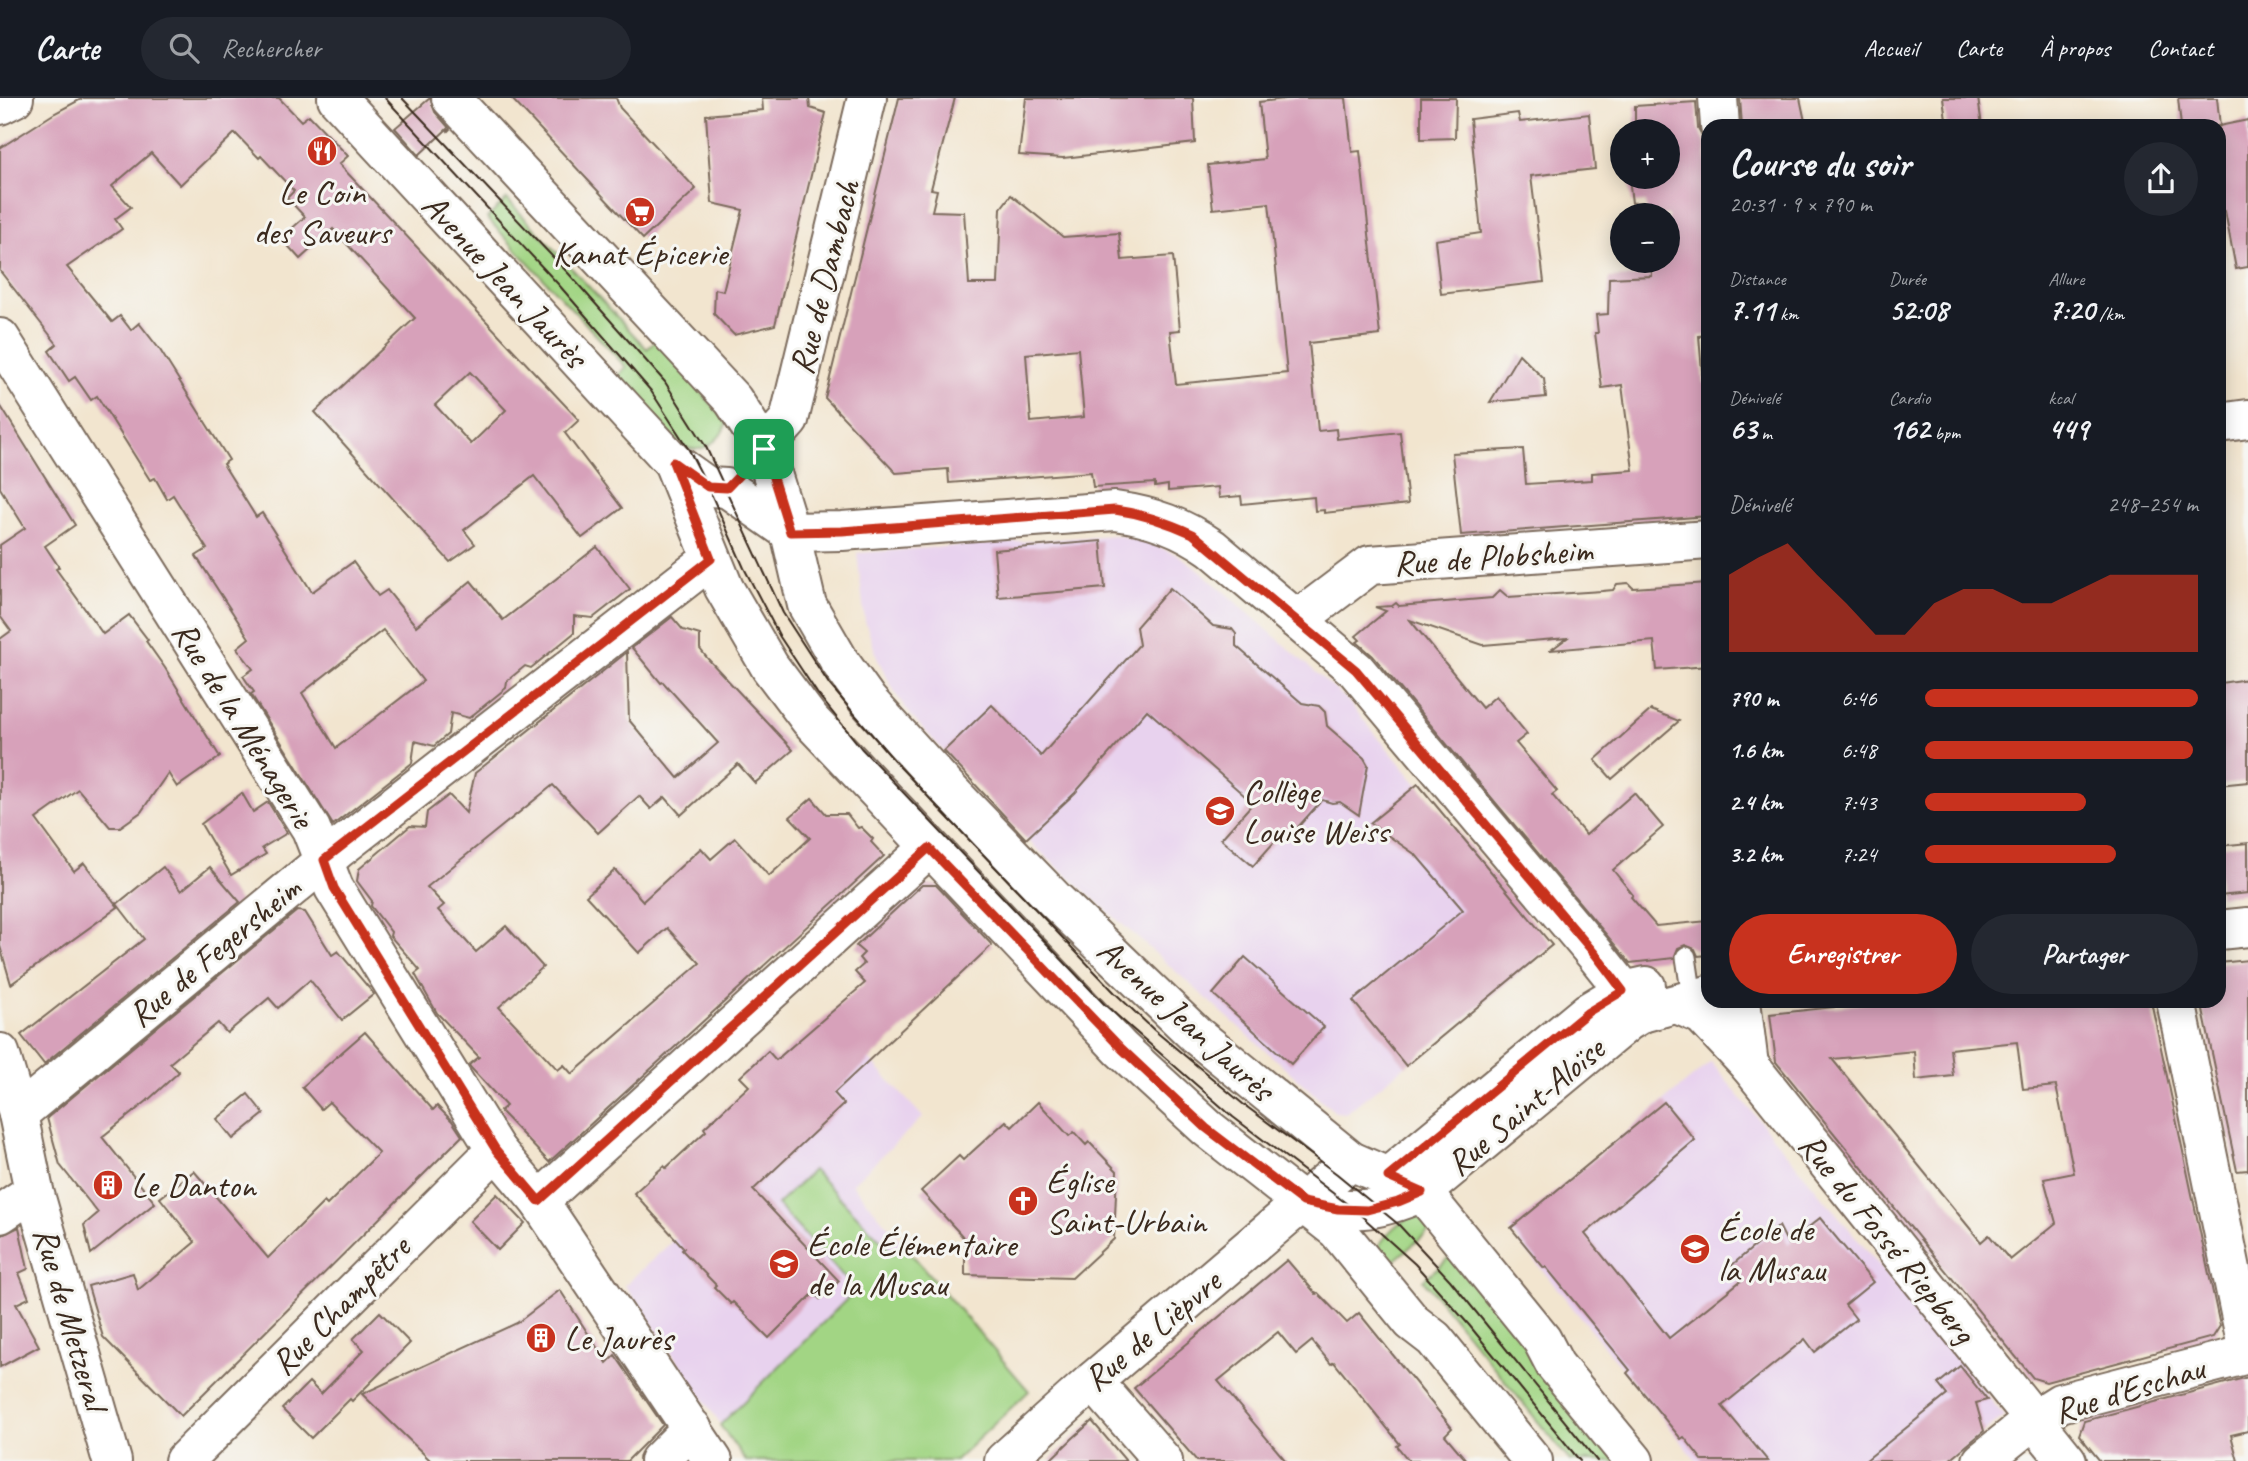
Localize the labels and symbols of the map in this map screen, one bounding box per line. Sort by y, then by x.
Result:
restaurant icon: Le Coin des Saveurs [305,134,339,168]
place label: Le Coin des Saveurs [253,170,394,255]
street label: Rue de Dambach [779,173,871,379]
street label: Avenue Jean Jaurès [412,184,599,379]
supermarket icon: Kanat Épicerie [623,195,657,229]
place label: Kanat Épicerie [553,231,730,276]
pin [734,419,794,479]
street label: Rue de Plobsheim [1392,527,1595,586]
street label: Rue de la Ménagerie [162,612,327,838]
place label: Collège Louise Weiss [1243,769,1392,854]
school or university icon: Collège Louise Weiss [1203,794,1237,828]
street label: Rue de Fegersheim [118,865,311,1037]
street label: Avenue Jean Jaurès [1088,928,1286,1113]
street label: Rue Saint-Aloïse [1437,1025,1616,1186]
street label: Rue du Fossé Riepberg [1789,1124,1987,1354]
place label: Église Saint-Urbain [1046,1159,1208,1244]
place label: Le Danton [131,1163,258,1208]
building icon: Le Danton [91,1168,125,1202]
church icon: Église Saint-Urbain [1006,1184,1040,1218]
place label: École de la Musau [1718,1207,1827,1292]
street label: Rue de Metzeral [23,1222,120,1420]
place label: École Élémentaire de la Musau [807,1222,1019,1307]
street label: Rue Champêtre [261,1224,422,1385]
school or university icon: École de la Musau [1678,1232,1712,1266]
school or university icon: École Élémentaire de la Musau [767,1247,801,1281]
street label: Rue de Lièpvre [1074,1258,1232,1401]
place label: Le Jaurès [564,1316,675,1361]
building icon: Le Jaurès [524,1321,558,1355]
street label: Rue d'Eschau [2048,1345,2212,1434]

